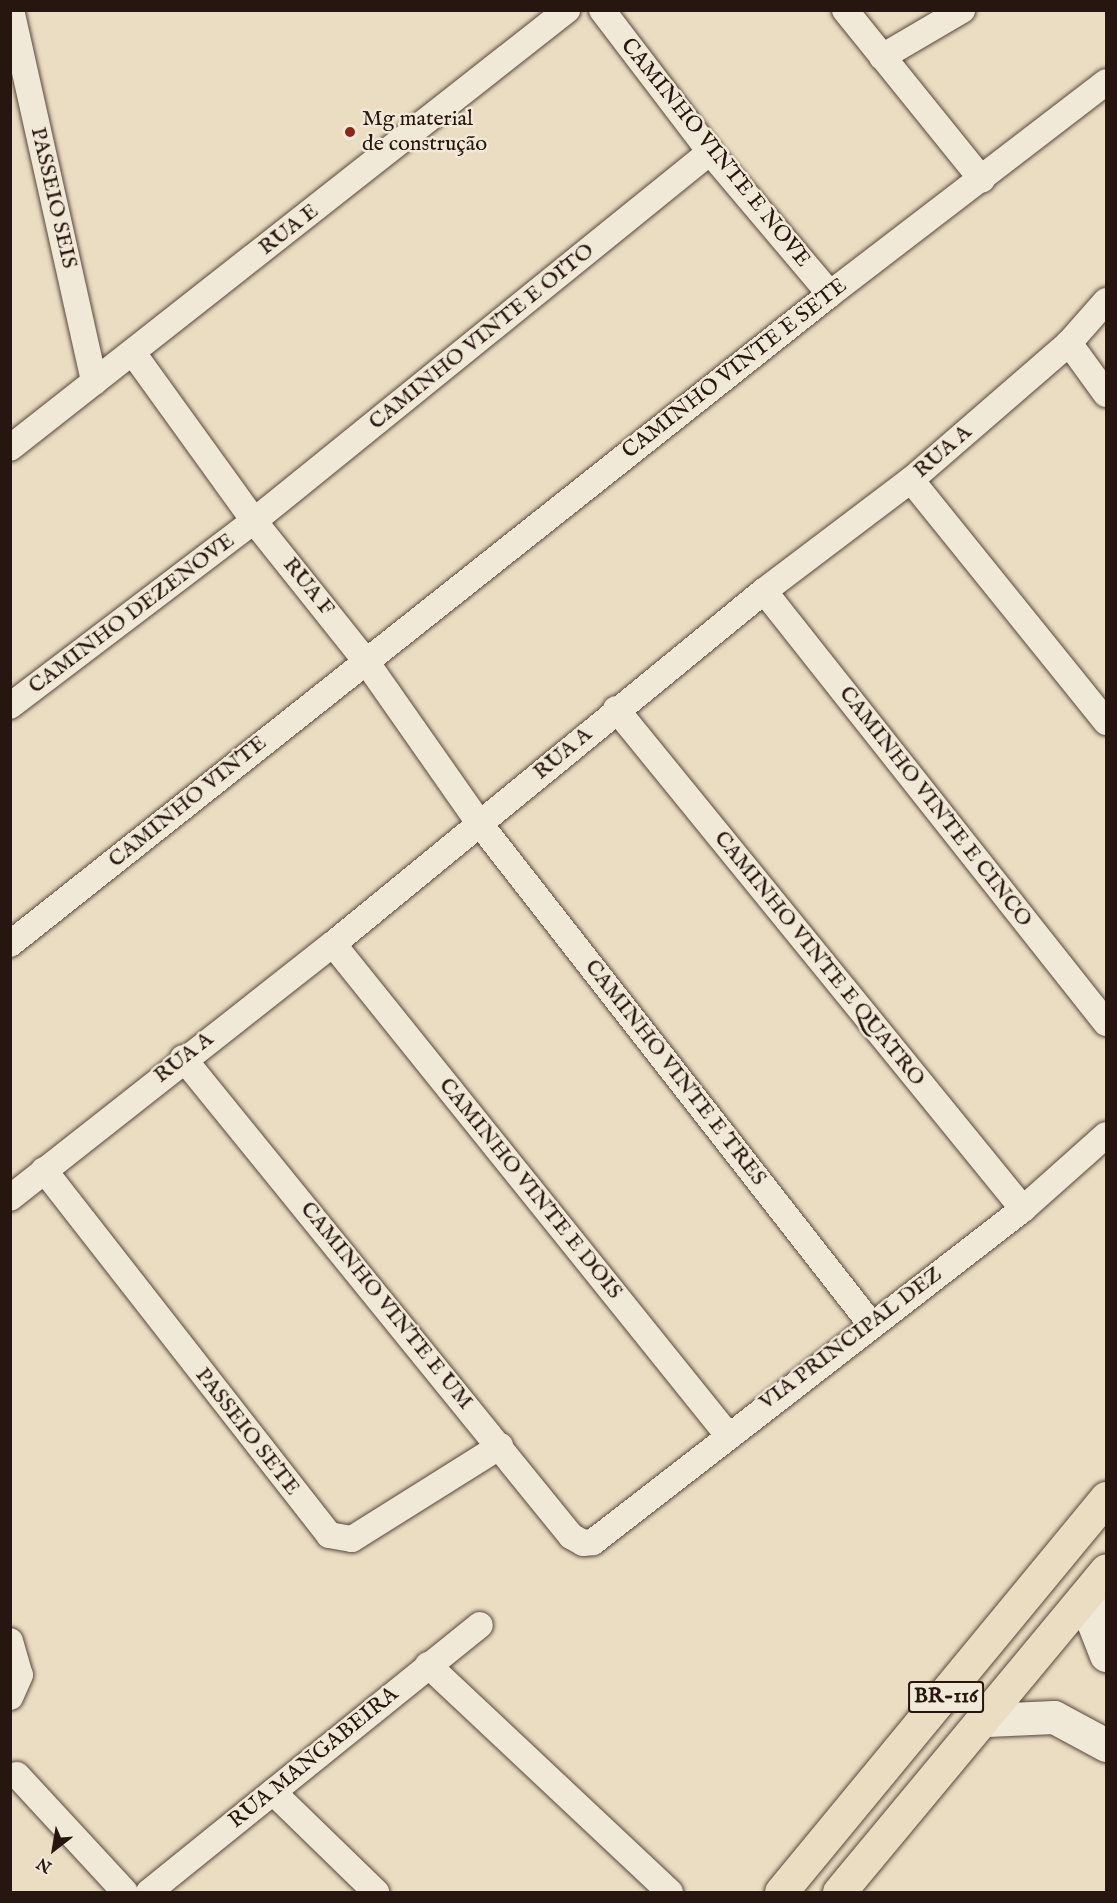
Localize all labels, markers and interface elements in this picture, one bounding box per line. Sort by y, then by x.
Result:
street label: CAMINHO VINTE E NOVE [615,33,815,273]
place label: Mg material de construção [362,106,487,158]
street label: PASSEIO SEIS [24,125,82,271]
marker: Mg material de construção [343,125,357,139]
street label: RUA E [254,199,324,261]
street label: CAMINHO VINTE E OITO [364,238,600,436]
street label: CAMINHO VINTE E SETE [617,273,853,465]
street label: RUA A [909,420,977,484]
street label: CAMINHO DEZENOVE [24,528,240,700]
street label: RUA F [277,553,339,621]
street label: CAMINHO VINTE E CINCO [833,681,1037,933]
street label: RUA A [528,722,598,786]
street label: CAMINHO VINTE [104,730,272,874]
street label: CAMINHO VINTE E QUATRO [708,826,930,1092]
street label: CAMINHO VINTE E TRES [579,955,771,1191]
street label: RUA A [149,1027,219,1089]
street label: CAMINHO VINTE E DOIS [433,1073,627,1305]
street label: CAMINHO VINTE E UM [294,1197,478,1415]
street label: VIA PRINCIPAL DEZ [754,1262,948,1416]
street label: PASSEIO SETE [189,1363,305,1501]
road number: BR-116 [907,1679,985,1715]
street label: RUA MANGABEIRA [224,1682,404,1834]
north arrow [24,1819,84,1879]
text: N [34,1852,56,1877]

